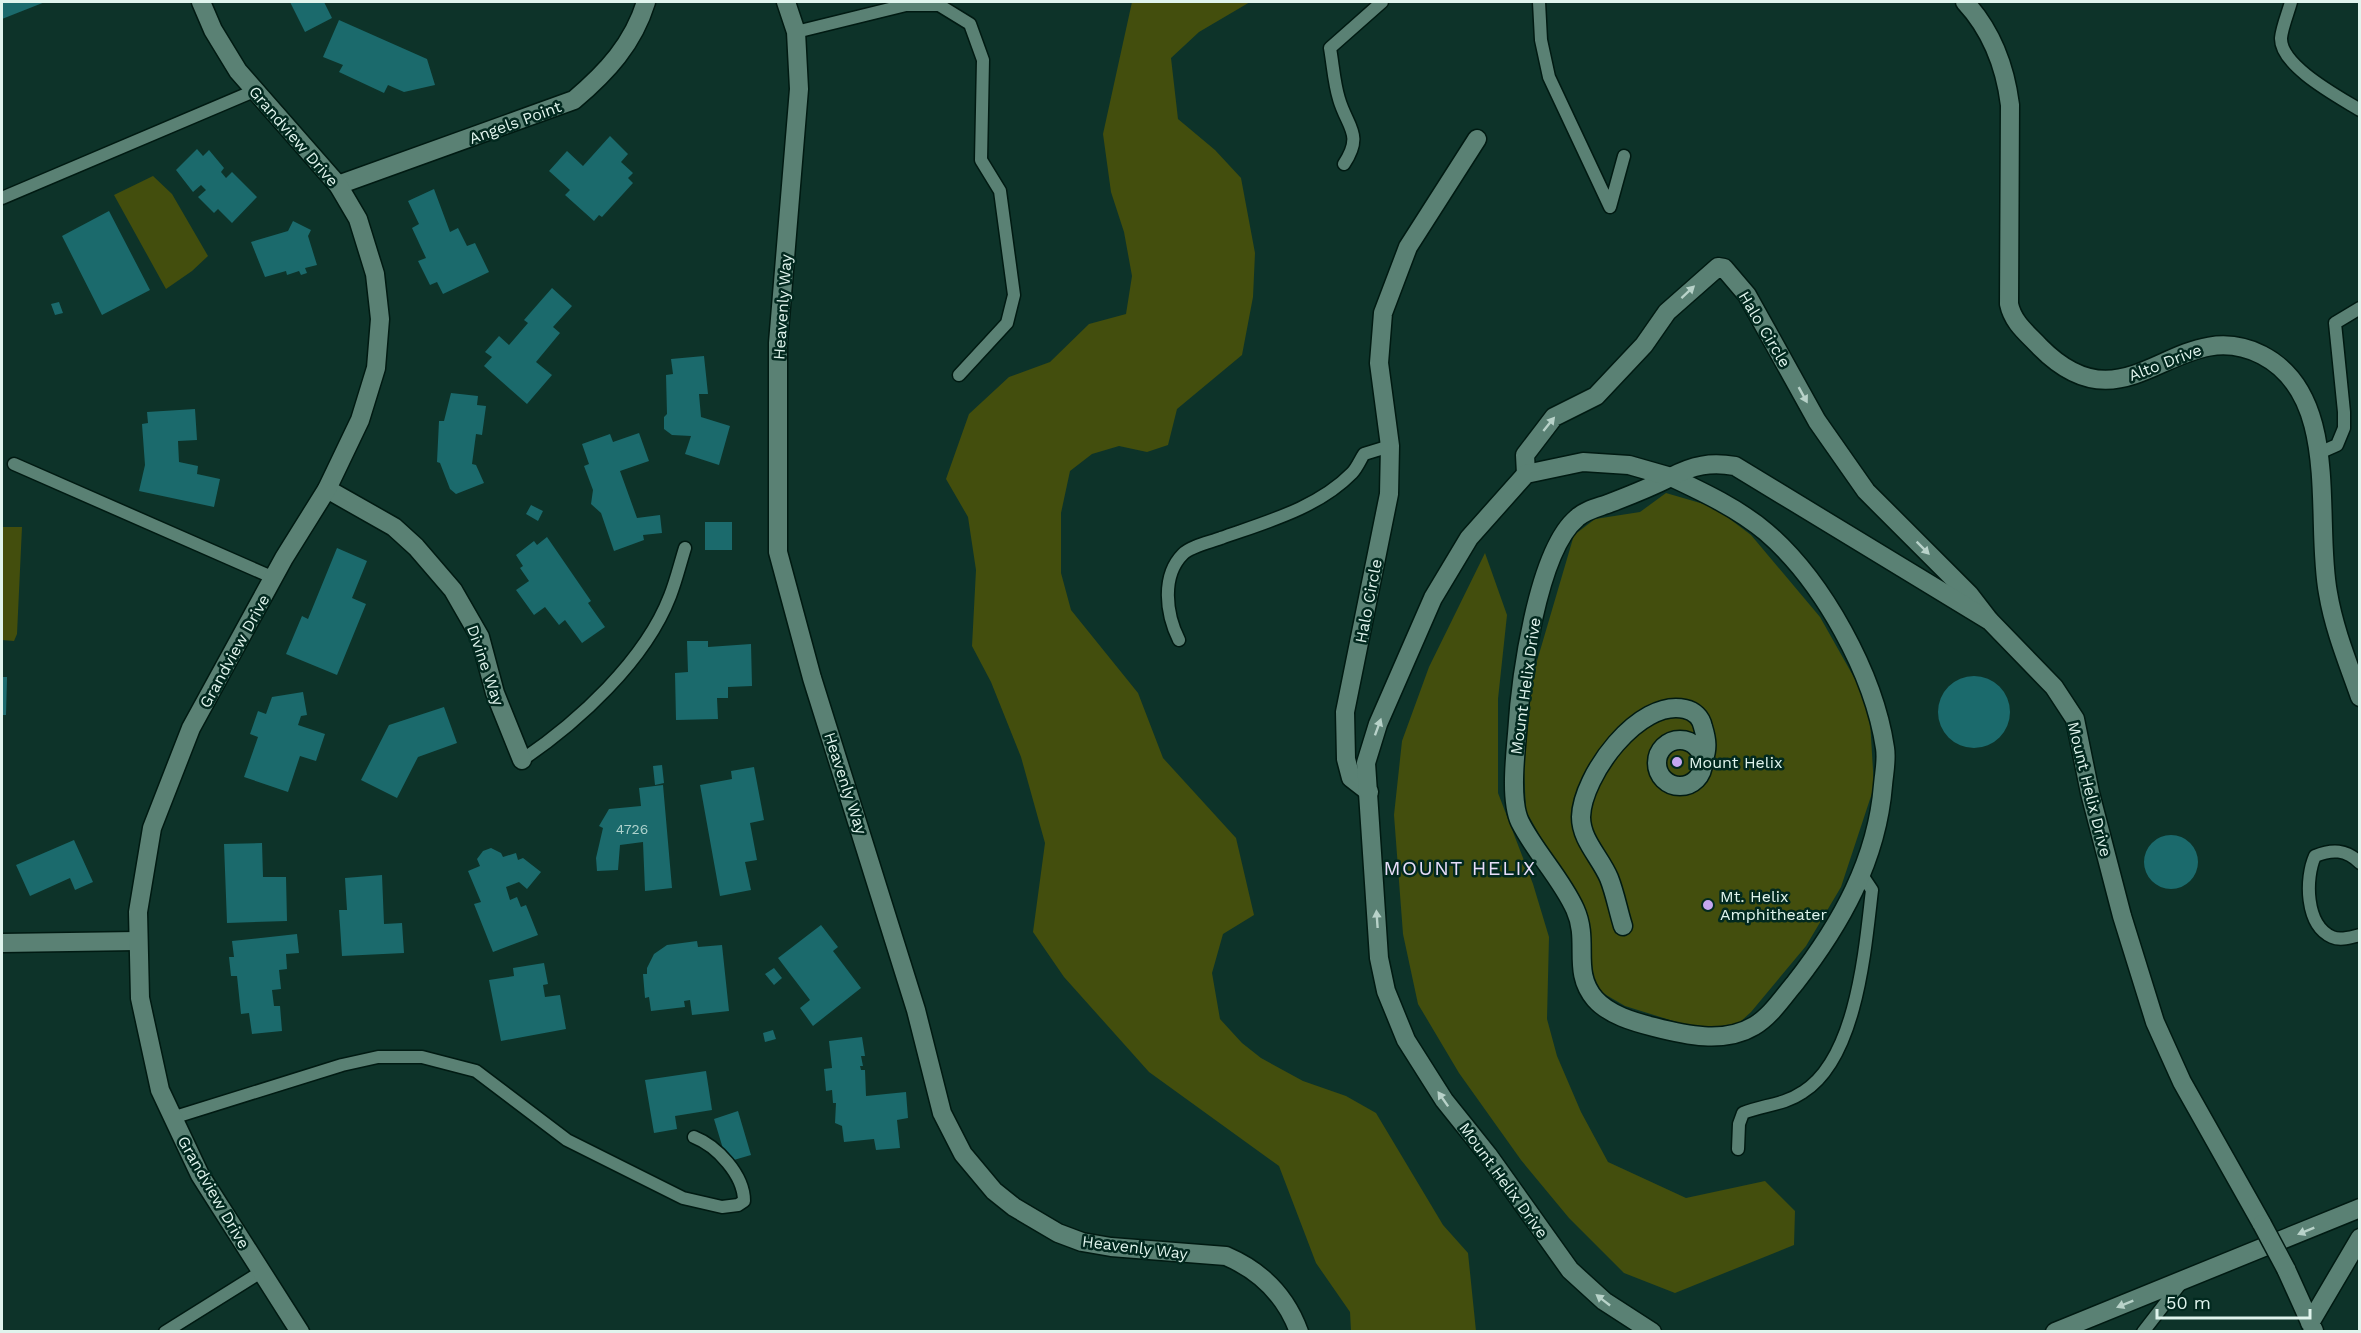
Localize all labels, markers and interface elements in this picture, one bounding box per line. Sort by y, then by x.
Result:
street label: Grandview Drive [245,82,342,190]
street label: Angels Point [466,97,564,148]
street label: Heavenly Way [769,253,796,361]
one-way arrow [1681,285,1696,299]
street label: Halo Circle [1734,288,1795,371]
street label: Alto Drive [2126,340,2204,385]
one-way arrow [1798,387,1808,404]
one-way arrow [1542,417,1555,432]
one-way arrow [1915,540,1929,554]
street label: Halo Circle [1351,557,1386,645]
street label: Grandview Drive [195,591,273,711]
street label: Mount Helix Drive [1506,616,1545,756]
street label: Divine Way [463,622,508,709]
one-way arrow [1373,718,1383,736]
street label: Mount Helix Drive [2064,720,2115,859]
street label: Heavenly Way [820,730,871,837]
place label: Mount Helix [1689,753,1783,772]
marker: Mount Helix [1670,755,1684,769]
house number: 4726 [616,821,648,837]
district label: MOUNT HELIX [1383,856,1537,880]
place label: Mt. Helix Amphitheater [1720,887,1828,924]
marker: Mt. Helix Amphitheater [1701,898,1715,912]
one-way arrow [1372,910,1381,929]
one-way arrow [1437,1091,1449,1107]
street label: Mount Helix Drive [1455,1119,1552,1242]
street label: Grandview Drive [174,1133,253,1252]
one-way arrow [2297,1227,2315,1236]
street label: Heavenly Way [1081,1232,1189,1263]
scale bar [2157,1282,2310,1320]
text: 50 m [2166,1292,2211,1313]
one-way arrow [1596,1294,1611,1306]
one-way arrow [2116,1300,2134,1309]

